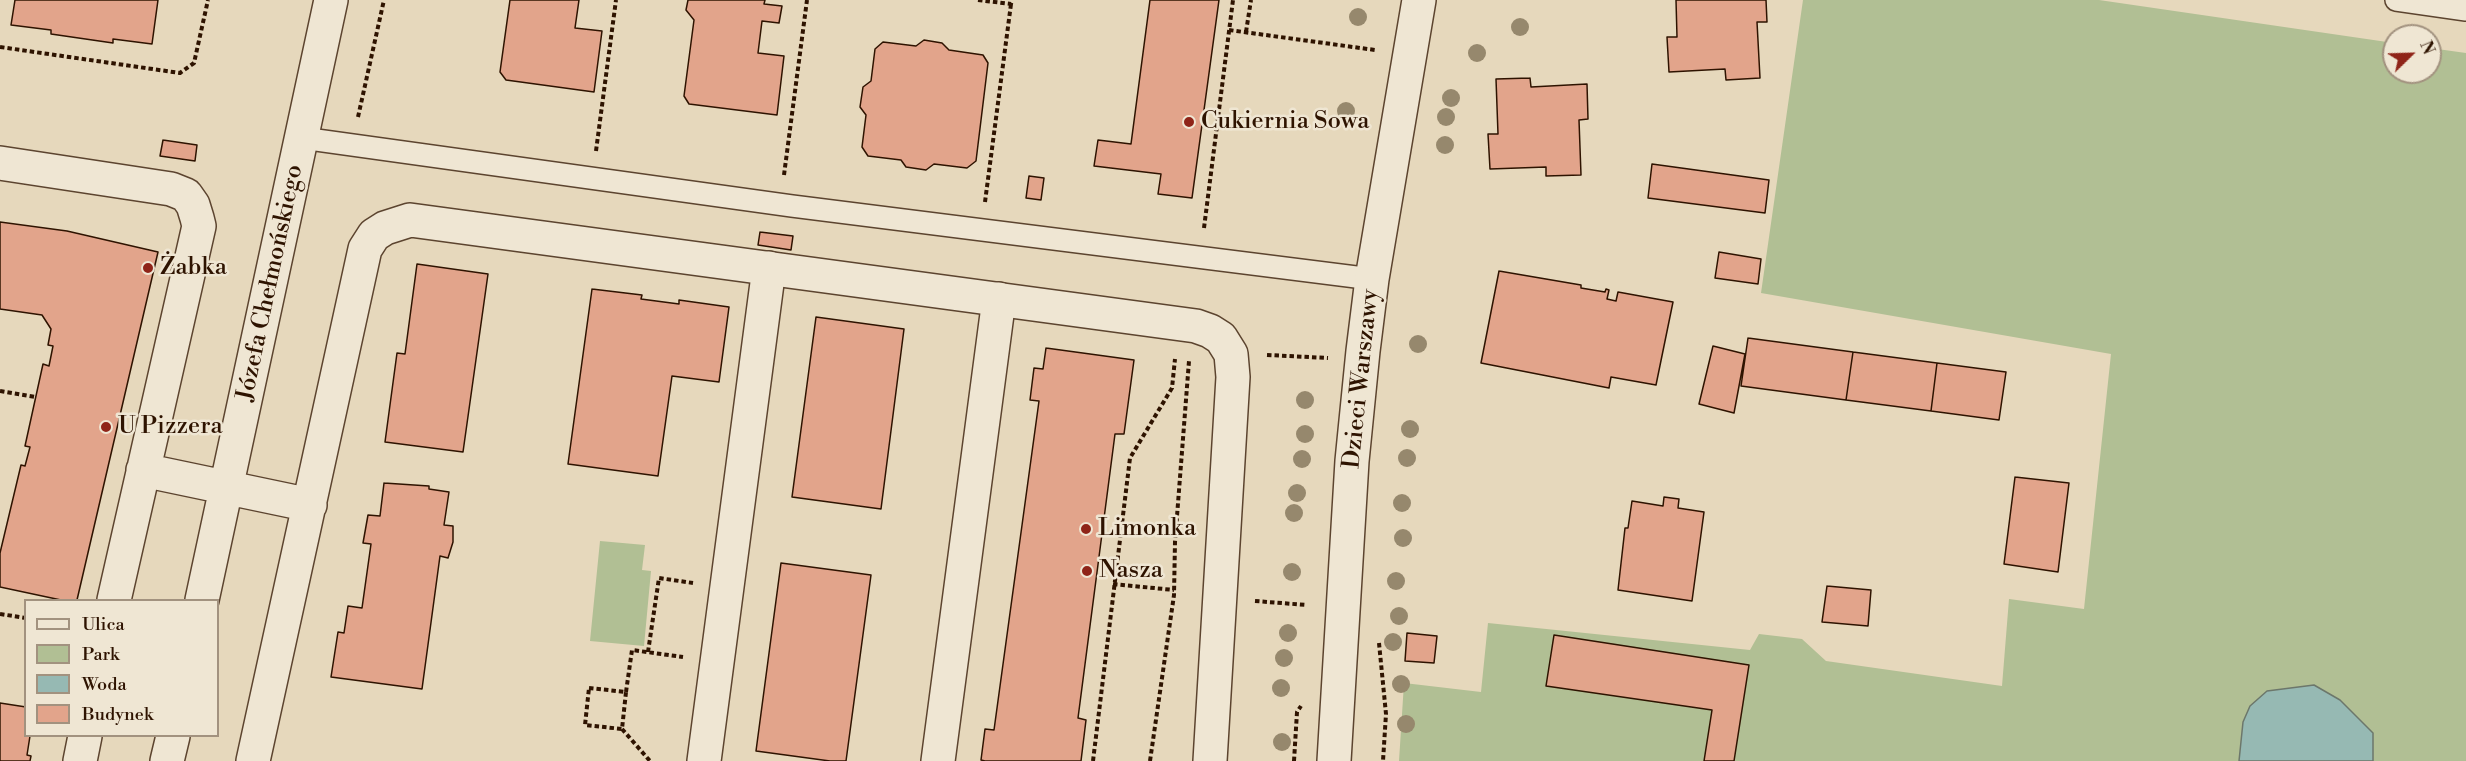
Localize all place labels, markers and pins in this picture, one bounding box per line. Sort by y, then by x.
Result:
place label: Cukiernia Sowa [1201,108,1369,136]
marker: Cukiernia Sowa [1182,115,1196,129]
place label: Żabka [160,254,227,282]
marker: Żabka [141,261,155,275]
place label: U Pizzera [118,413,223,441]
marker: U Pizzera [99,420,113,434]
place label: Limonka [1098,515,1196,543]
marker: Limonka [1079,522,1093,536]
place label: Nasza [1099,557,1163,585]
marker: Nasza [1080,564,1094,578]

